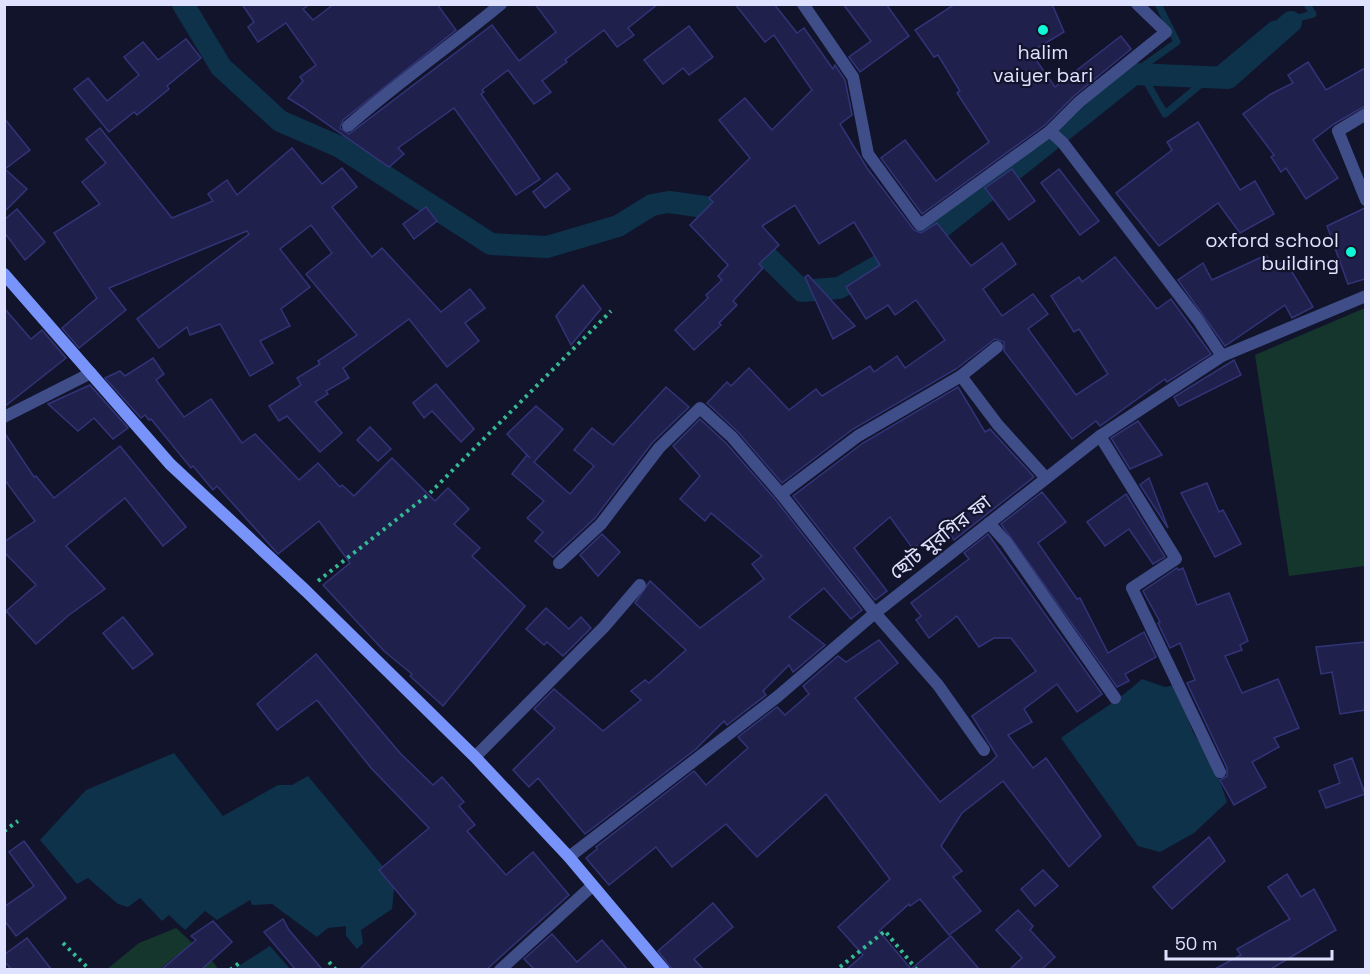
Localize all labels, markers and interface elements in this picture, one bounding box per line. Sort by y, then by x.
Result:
marker: halim vaiyer bari [1036,23,1050,37]
place label: halim vaiyer bari [993,39,1093,88]
place label: oxford school building [1205,227,1339,276]
marker: oxford school building [1344,245,1358,259]
street label: ছোট মুরগির ফা [884,489,997,585]
scale bar [1166,923,1332,961]
text: 50 m [1175,932,1217,955]

